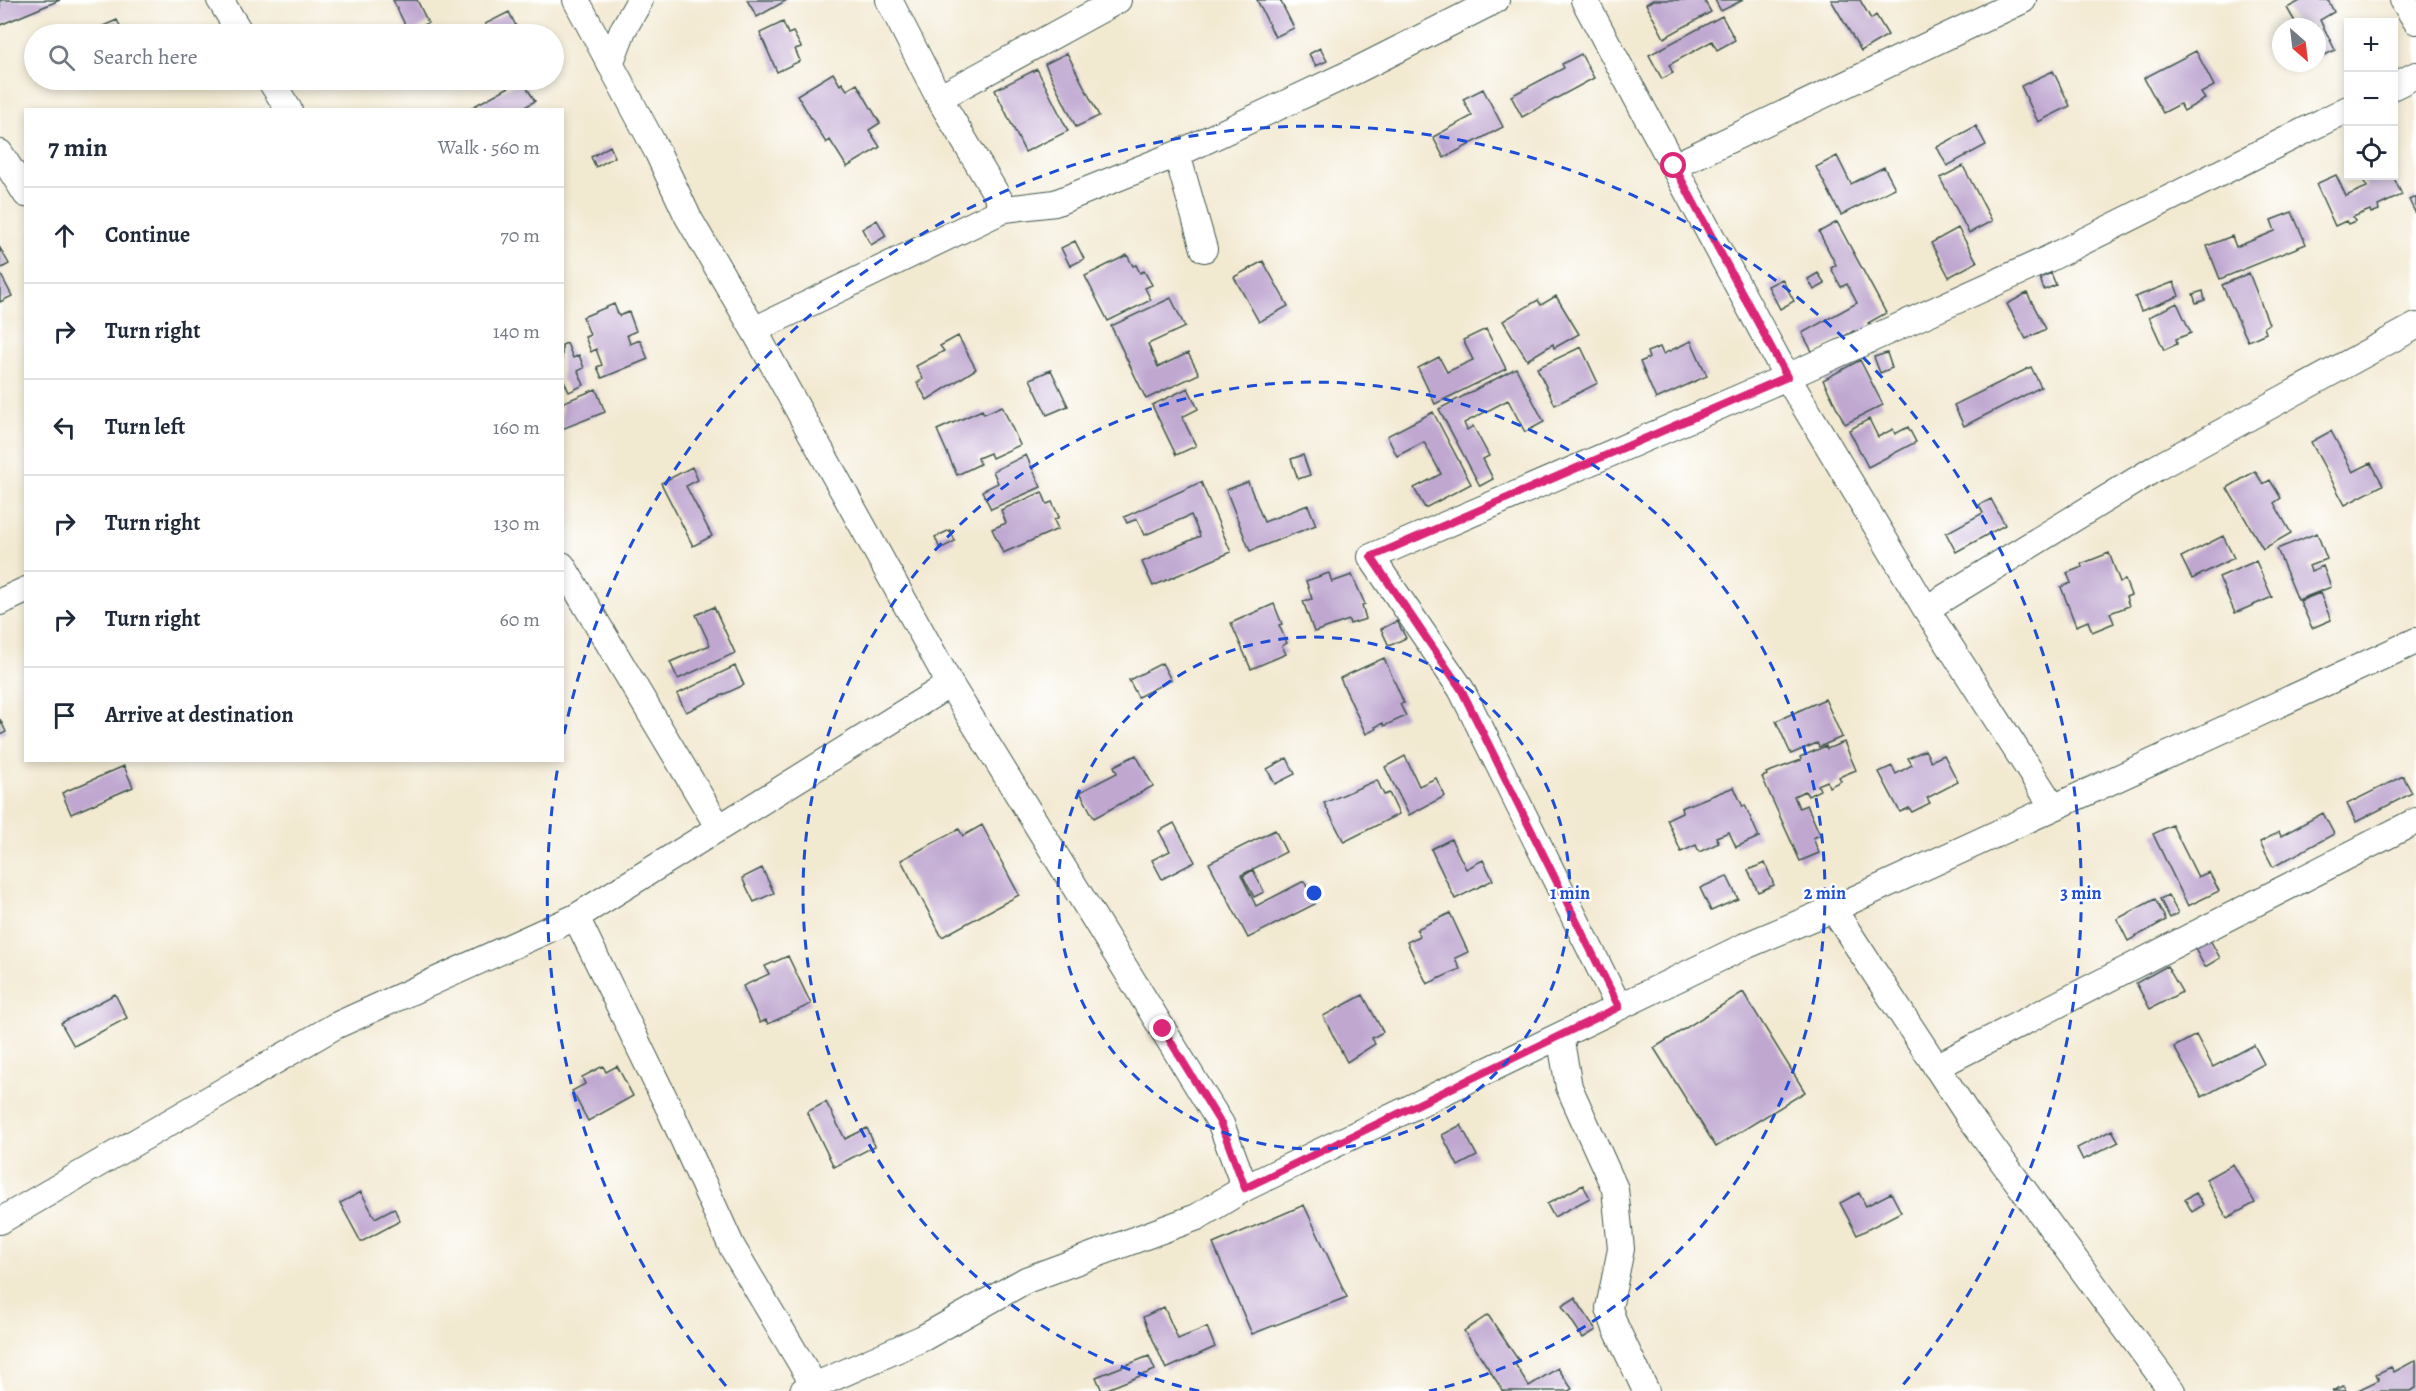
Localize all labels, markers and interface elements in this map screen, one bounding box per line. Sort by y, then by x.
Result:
north arrow [2272,18,2326,72]
map controls [2344,18,2398,180]
button: + [2344,18,2398,72]
search box [24,24,564,90]
icon: search [45,41,78,74]
text: Search here [93,42,198,72]
button: − [2344,72,2398,126]
button: locate [2344,126,2398,180]
text: 7 min [48,130,108,165]
text: Walk · 560 m [438,134,540,161]
route start [1660,152,1686,178]
icon: ahead [48,219,81,252]
text: Continue [105,220,190,250]
text: 70 m [500,222,540,249]
icon: right [48,315,81,348]
text: Turn right [105,316,201,346]
text: 140 m [493,318,540,345]
icon: left [48,411,81,444]
text: Turn left [105,412,185,442]
text: 160 m [493,414,540,441]
icon: right [48,507,81,540]
text: Turn right [105,508,201,538]
text: 130 m [494,510,540,537]
icon: right [48,603,81,636]
text: Turn right [105,604,201,634]
text: 60 m [500,606,540,633]
icon: arrive [48,699,81,732]
text: Arrive at destination [105,700,294,730]
text: 1 min [1550,881,1590,905]
text: 2 min [1804,881,1846,905]
text: 3 min [2060,881,2102,905]
centre of rings [1304,883,1324,903]
route end [1149,1015,1175,1041]

